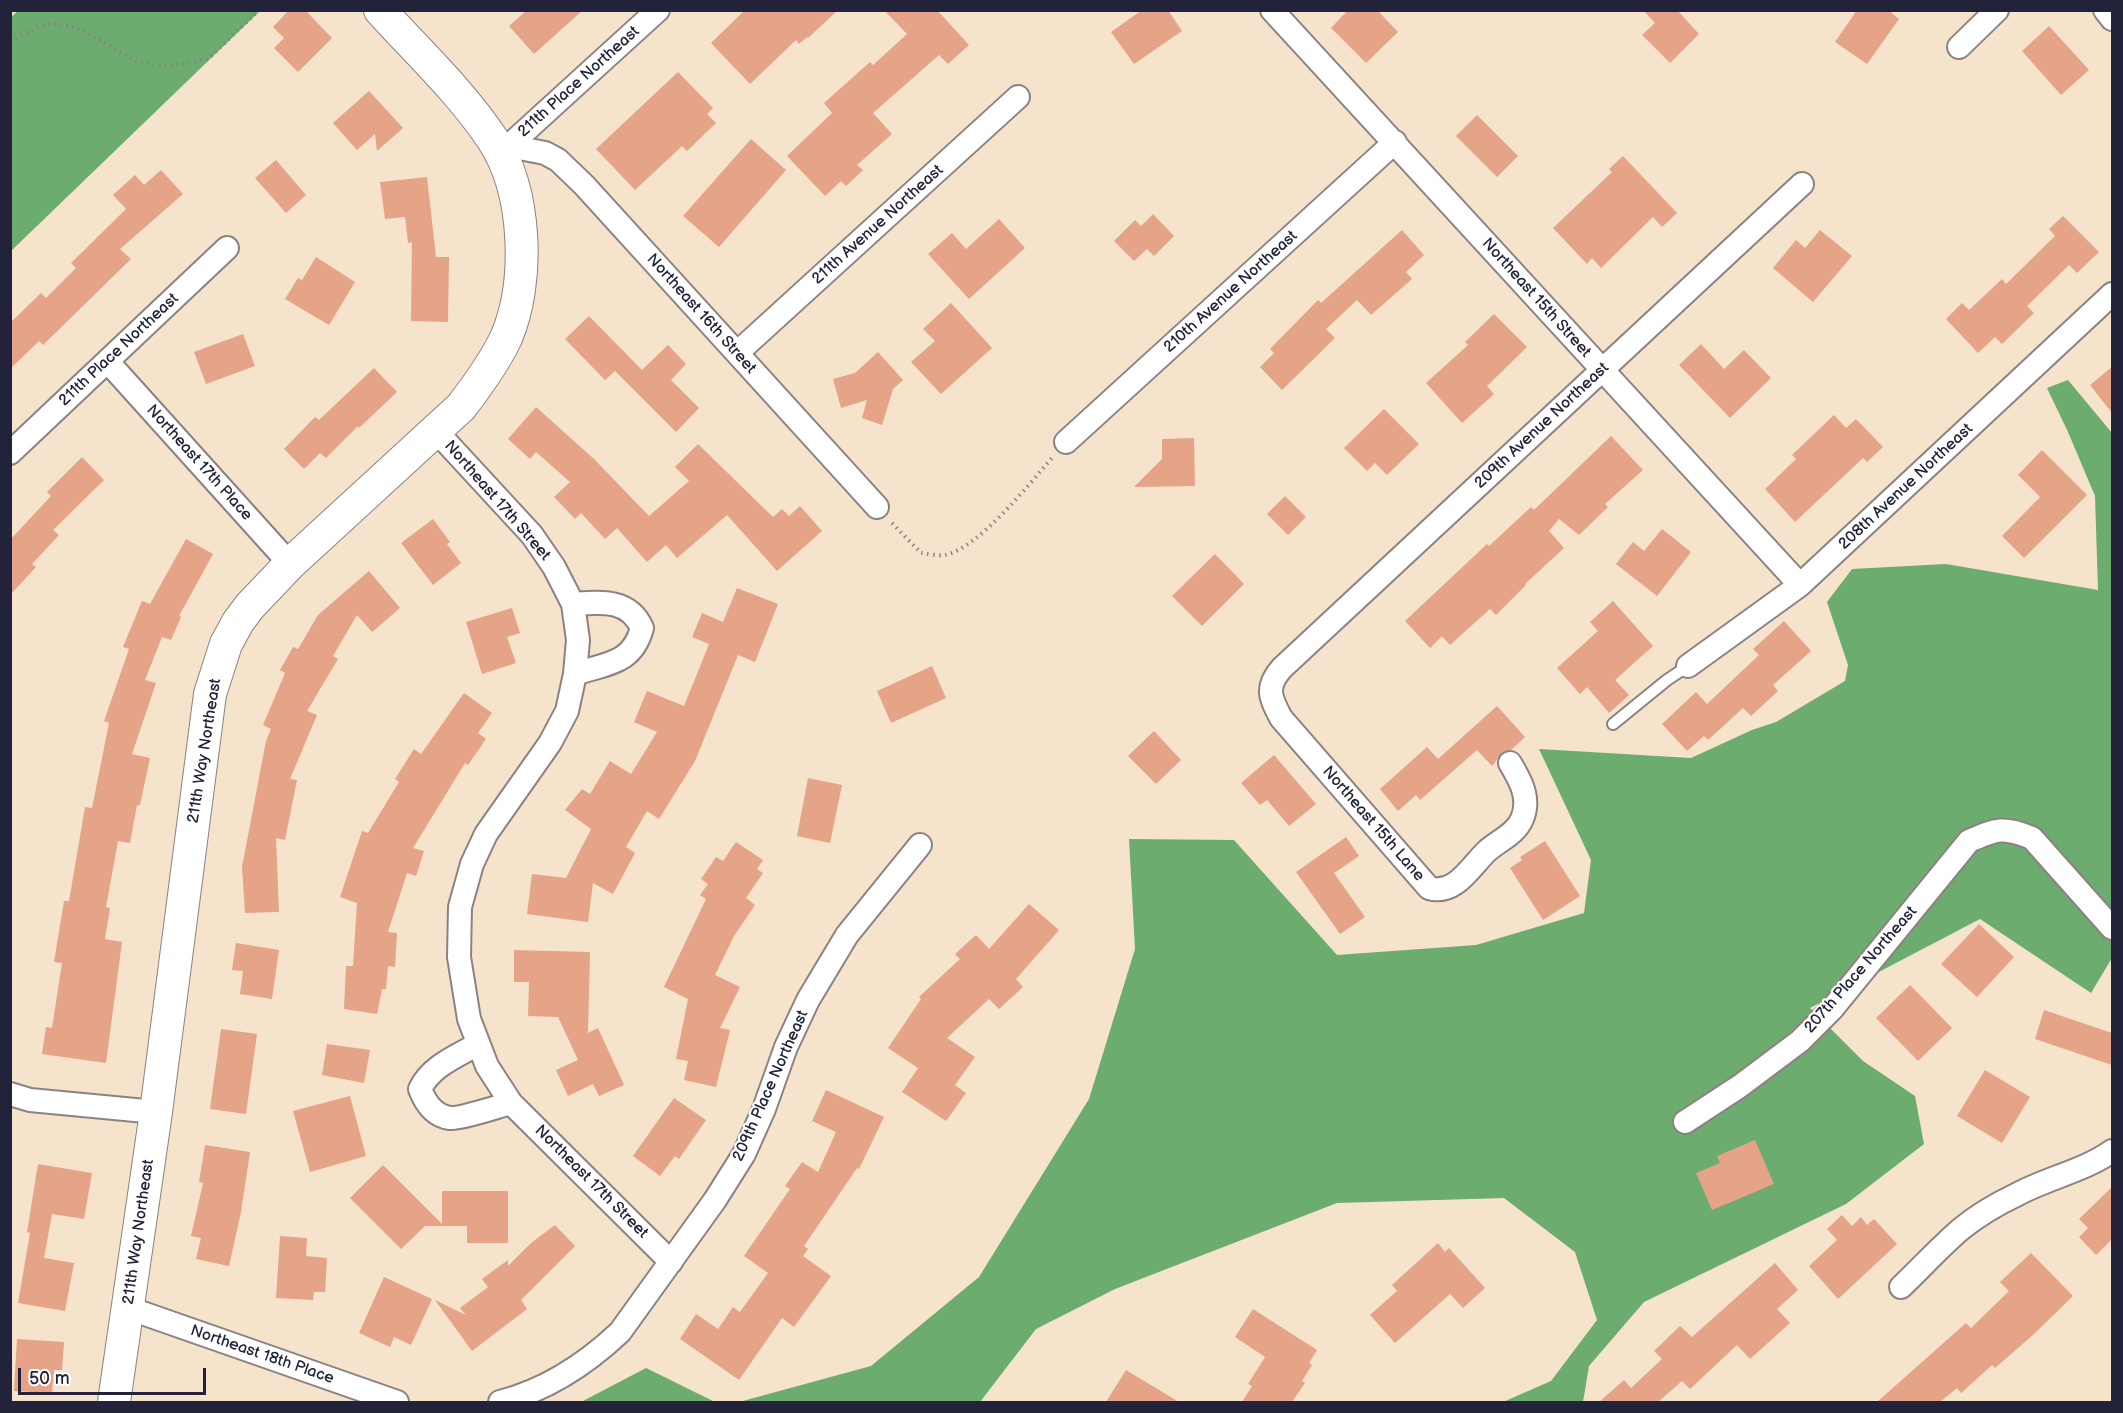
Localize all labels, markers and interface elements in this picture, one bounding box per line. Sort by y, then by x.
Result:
street label: 211th Place Northeast [514,22,644,142]
street label: 211th Avenue Northeast [808,161,948,289]
street label: 210th Avenue Northeast [1160,227,1302,357]
street label: Northeast 15th Street [1477,234,1595,362]
street label: Northeast 16th Street [642,250,760,378]
street label: 211th Place Northeast [55,290,183,410]
street label: 209th Avenue Northeast [1471,359,1613,493]
street label: Northeast 17th Place [142,401,256,525]
street label: 208th Avenue Northeast [1835,420,1977,554]
street label: Northeast 17th Street [440,437,554,565]
street label: 211th Way Northeast [184,677,226,825]
street label: Northeast 15th Lane [1318,763,1428,885]
street label: 207th Place Northeast [1801,903,1921,1037]
street label: 209th Place Northeast [729,1008,813,1164]
street label: Northeast 17th Street [530,1121,652,1243]
street label: 211th Way Northeast [119,1158,159,1306]
street label: Northeast 18th Place [188,1321,336,1389]
scale bar [21,1356,208,1394]
text: 50 m [29,1368,70,1389]

